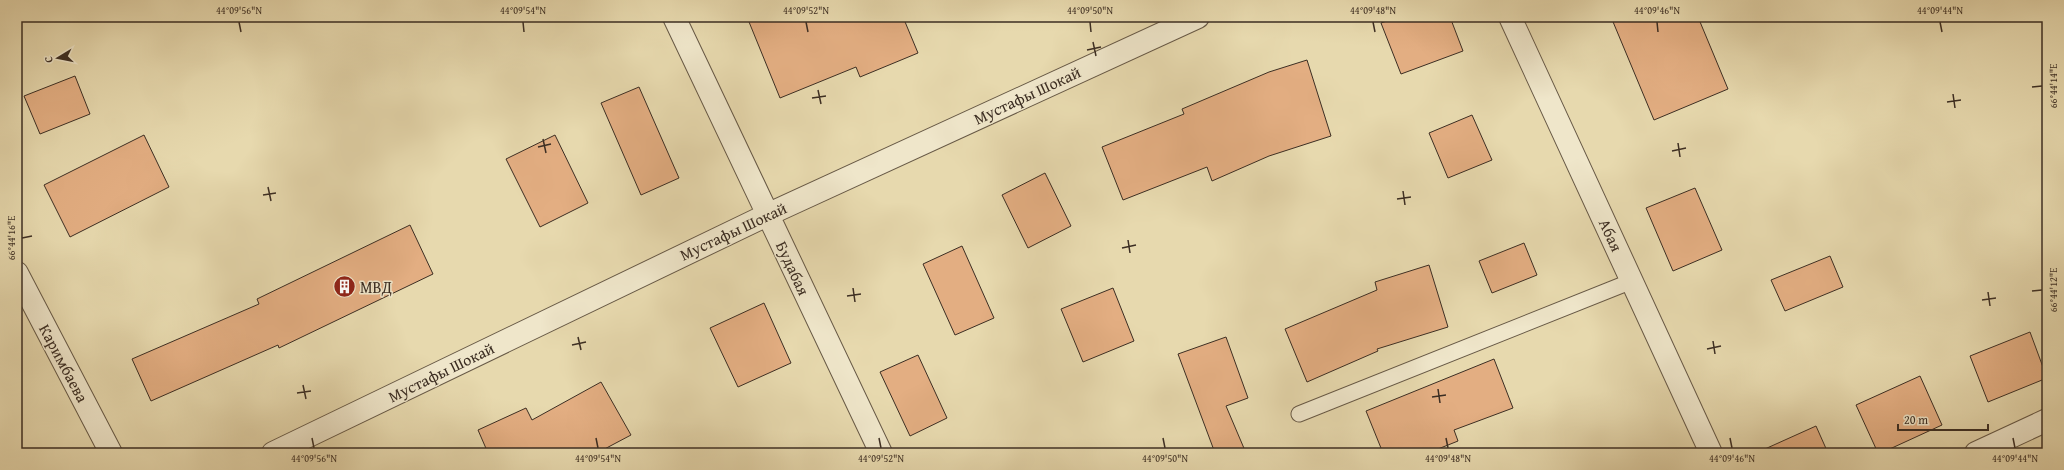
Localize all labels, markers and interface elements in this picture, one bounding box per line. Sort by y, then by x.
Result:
text: 44°09'56"N [216,3,262,18]
text: 44°09'54"N [500,3,546,18]
text: 44°09'52"N [783,3,829,18]
text: 44°09'50"N [1067,3,1113,18]
text: 44°09'48"N [1350,3,1396,18]
text: 44°09'46"N [1634,3,1680,18]
text: 44°09'44"N [1917,3,1963,18]
north arrow [38,38,78,78]
text: С [40,55,57,64]
street label: Мустафы Шокай [970,59,1085,130]
text: 66°44'14"E [2046,64,2061,108]
street label: Мустафы Шокай [676,195,791,266]
street label: Абая [1593,215,1629,255]
text: 66°44'16"E [4,216,19,260]
street label: Будабая [770,237,816,299]
text: 66°44'12"E [2046,268,2061,312]
building icon: МВД [332,274,358,300]
place label: МВД [360,275,392,299]
street label: Каримбаева [33,320,95,407]
street label: Мустафы Шокай [384,336,499,408]
scale bar [1898,406,1988,432]
text: 20 m [1904,411,1928,428]
text: 44°09'56"N [291,451,337,466]
text: 44°09'54"N [575,451,621,466]
text: 44°09'52"N [858,451,904,466]
text: 44°09'50"N [1142,451,1188,466]
text: 44°09'48"N [1425,451,1471,466]
text: 44°09'46"N [1709,451,1755,466]
text: 44°09'44"N [1992,451,2038,466]

